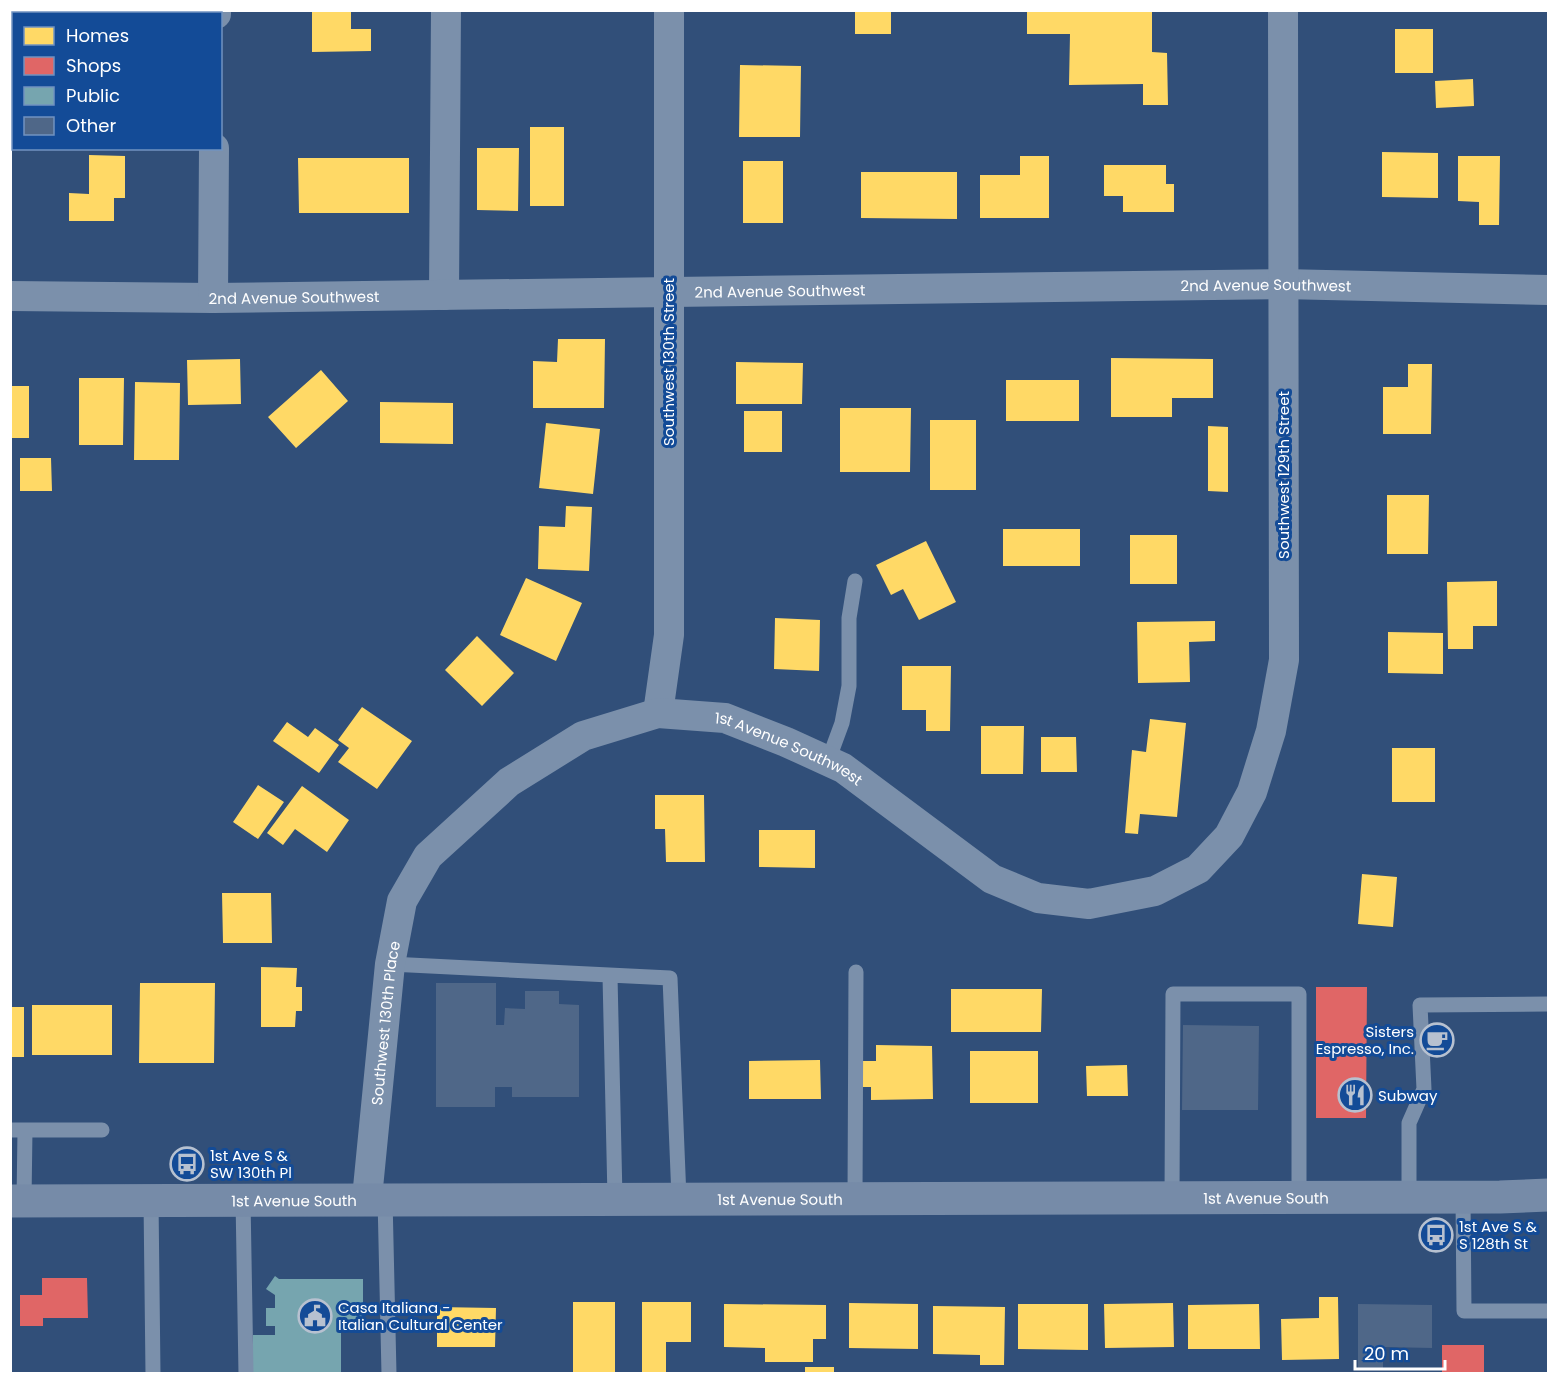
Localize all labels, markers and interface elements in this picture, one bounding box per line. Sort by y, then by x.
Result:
legend [12,12,222,150]
text: Homes [66,23,129,48]
text: Shops [66,53,121,78]
text: Public [66,83,120,108]
text: Other [66,113,116,138]
street label: 2nd Avenue Southwest [1180,273,1352,296]
street label: Southwest 130th Street [658,278,679,446]
street label: 2nd Avenue Southwest [694,279,866,302]
street label: 2nd Avenue Southwest [208,285,380,309]
street label: Southwest 129th Street [1273,391,1294,559]
street label: 1st Avenue Southwest [714,707,867,790]
street label: Southwest 130th Place [366,939,405,1106]
place label: Sisters Espresso, Inc. [1316,1021,1414,1059]
cafe icon: Sisters Espresso, Inc. [1419,1022,1455,1058]
restaurant icon: Subway [1337,1077,1373,1113]
place label: Subway [1378,1085,1438,1106]
place label: 1st Ave S & SW 130th Pl [210,1145,292,1183]
bus stop icon: 1st Ave S & SW 130th Pl [169,1146,205,1182]
street label: 1st Avenue South [1203,1187,1329,1208]
street label: 1st Avenue South [717,1188,843,1210]
street label: 1st Avenue South [231,1190,357,1211]
place label: 1st Ave S & S 128th St [1459,1216,1537,1254]
bus stop icon: 1st Ave S & S 128th St [1418,1217,1454,1253]
place label: Casa Italiana - Italian Cultural Center [338,1297,503,1335]
public building icon: Casa Italiana - Italian Cultural Center [297,1298,333,1334]
scale bar [1355,1333,1445,1371]
text: 20 m [1364,1341,1409,1366]

